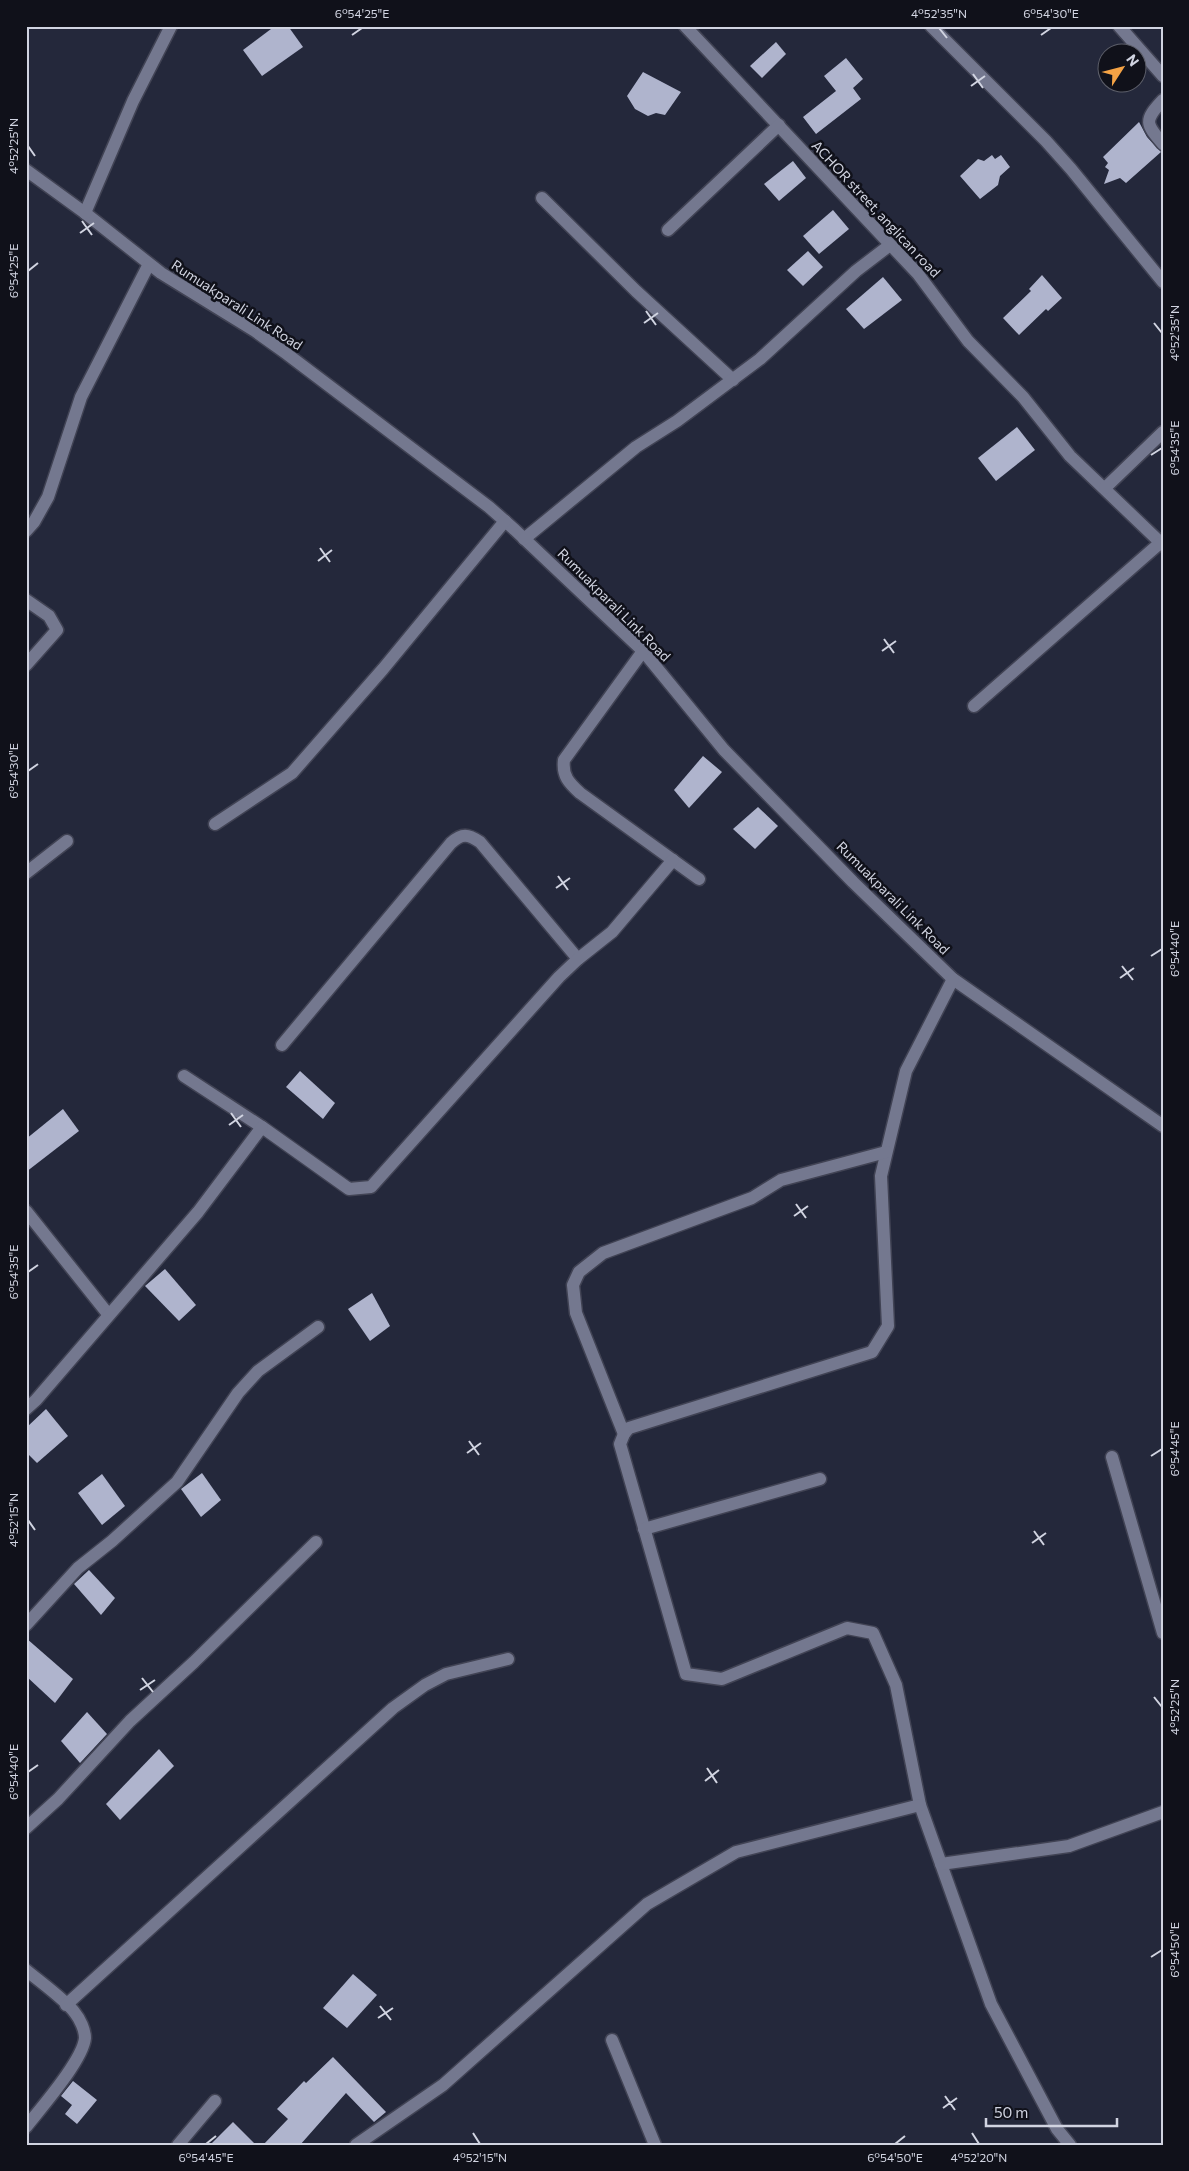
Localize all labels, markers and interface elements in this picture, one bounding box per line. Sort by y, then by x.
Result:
text: 6°54'25"E [335,6,389,20]
text: 4°52'35"N [911,6,967,20]
text: 6°54'30"E [1023,6,1079,20]
north arrow [1096,42,1146,92]
text: N [1123,51,1143,69]
text: 4°52'25"N [6,118,20,174]
street label: ACHOR street, anglican road [809,137,944,281]
text: 6°54'25"E [6,244,20,298]
street label: Rumuakparali Link Road [169,256,306,353]
text: 4°52'35"N [1167,305,1181,361]
text: 6°54'35"E [1167,421,1181,475]
street label: Rumuakparali Link Road [554,545,674,665]
text: 6°54'30"E [6,743,20,799]
street label: Rumuakparali Link Road [833,838,953,958]
text: 6°54'40"E [1167,921,1181,977]
text: 6°54'35"E [6,1245,20,1299]
text: 6°54'45"E [1167,1421,1181,1477]
text: 4°52'15"N [6,1493,20,1547]
text: 4°52'25"N [1167,1679,1181,1735]
text: 6°54'40"E [6,1744,20,1800]
text: 6°54'50"E [1167,1922,1181,1978]
scale bar [986,2096,1118,2128]
text: 50 m [994,2103,1028,2121]
text: 6°54'45"E [178,2150,234,2164]
text: 4°52'15"N [453,2150,507,2164]
text: 6°54'50"E [867,2150,923,2164]
text: 4°52'20"N [951,2150,1007,2164]

